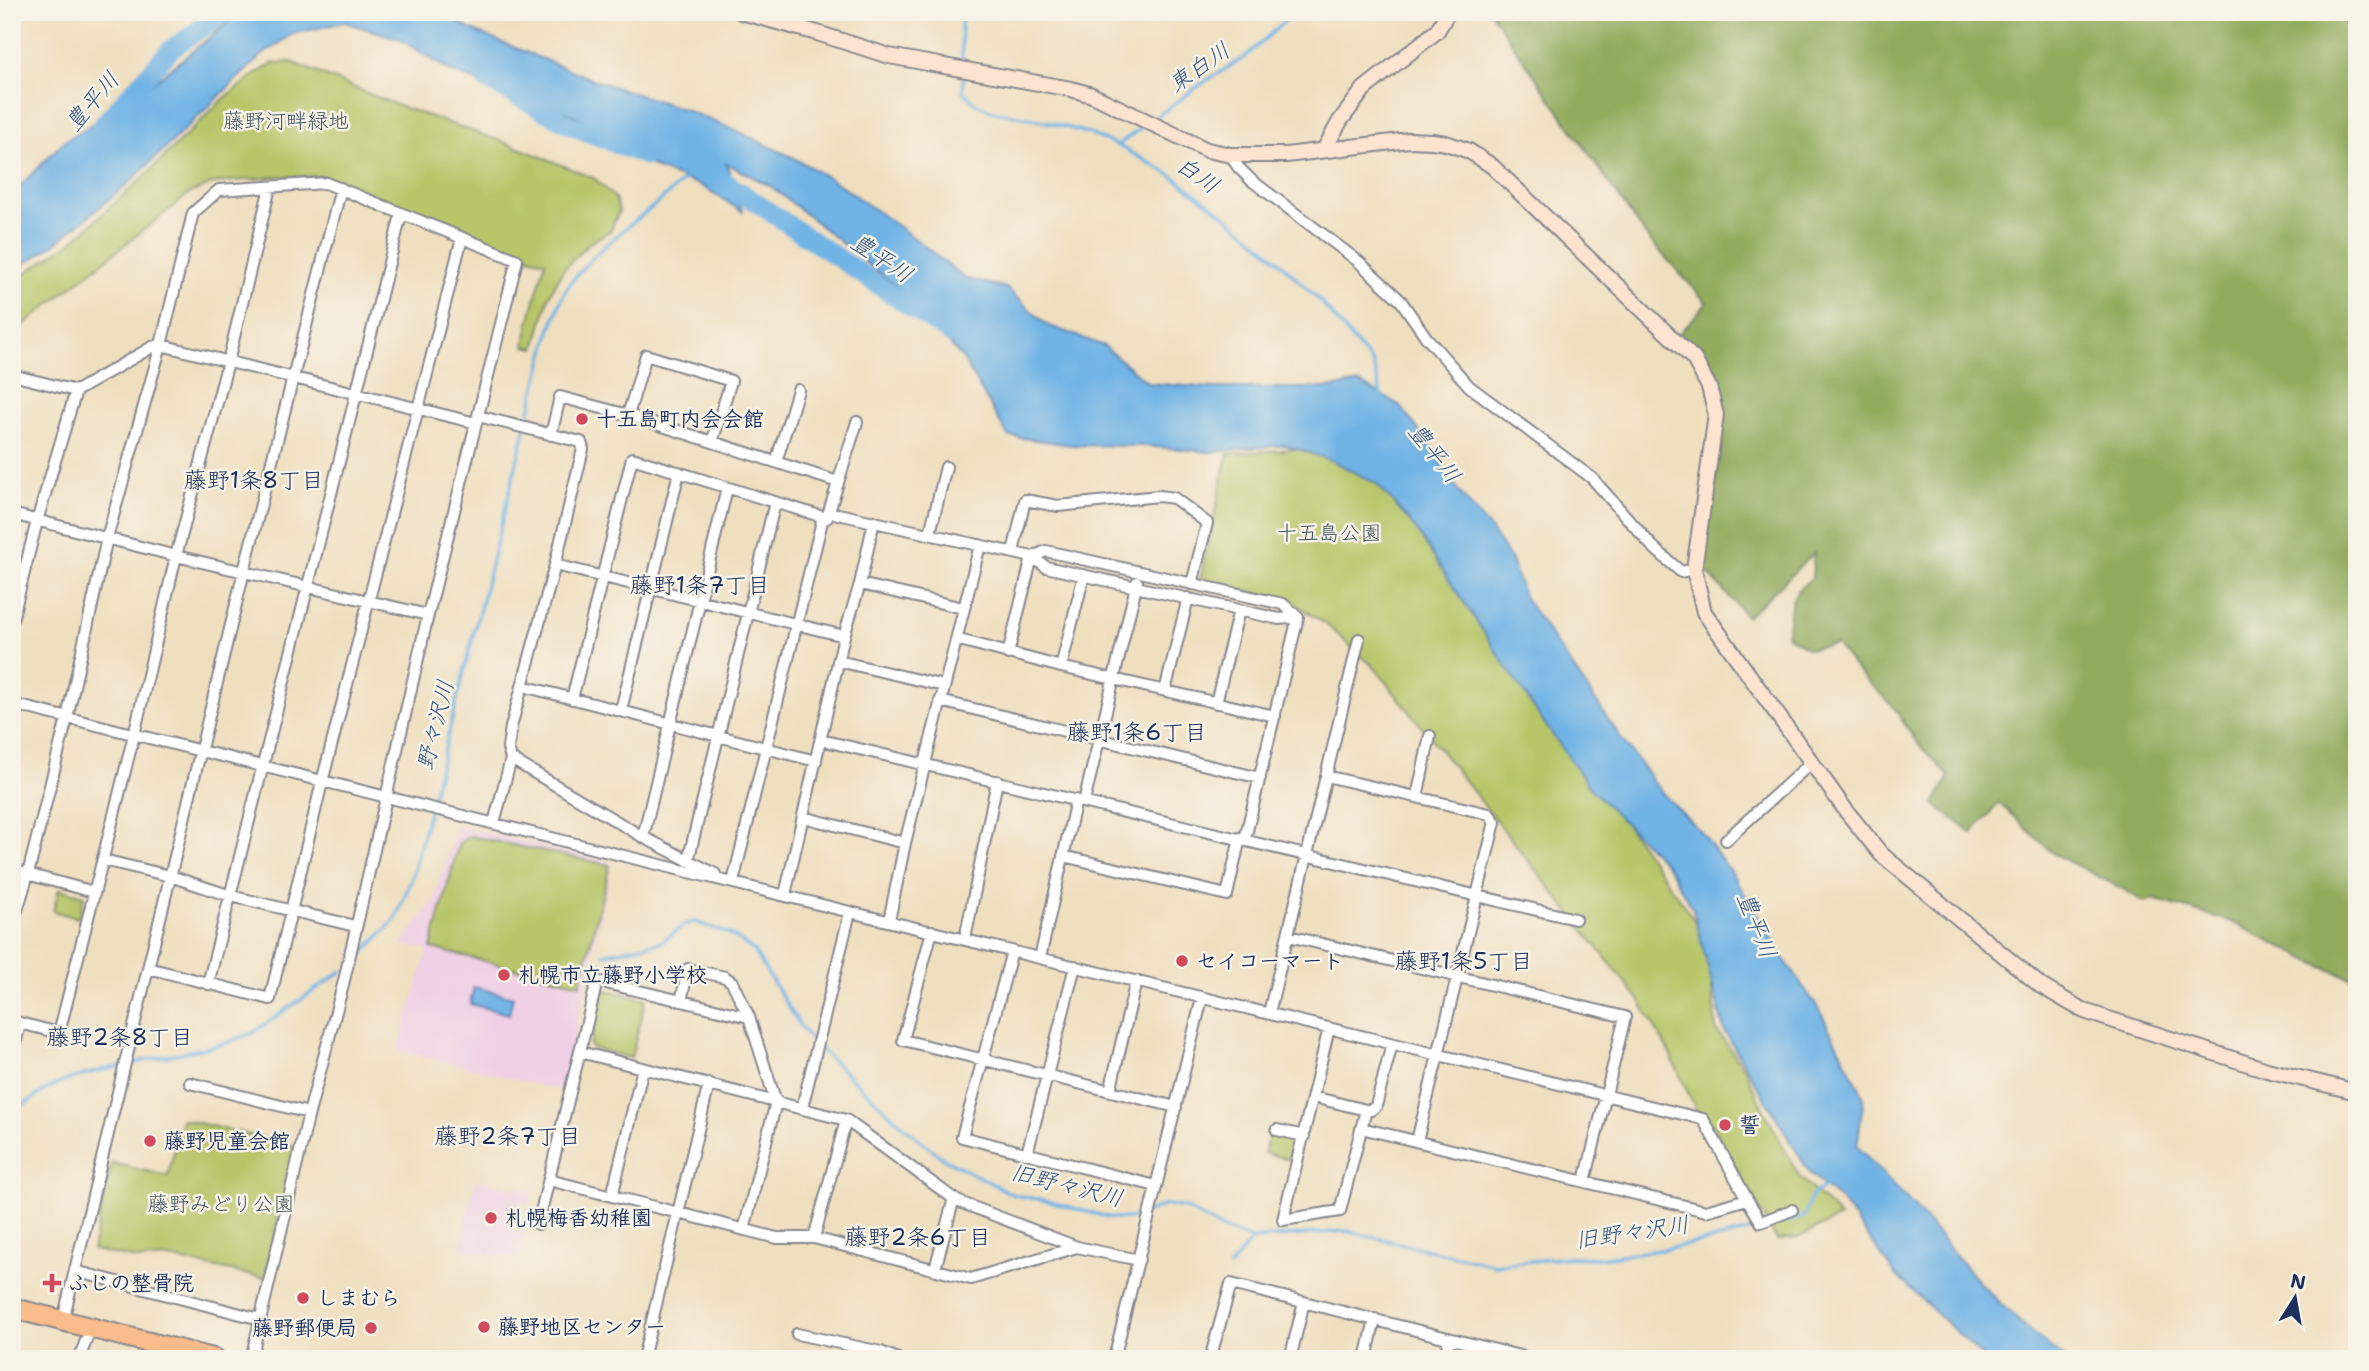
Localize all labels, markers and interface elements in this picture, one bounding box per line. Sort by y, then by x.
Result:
water label: 東白川 [1162,35,1236,99]
water label: 豊平川 [58,65,126,137]
park label: 藤野河畔緑地 [223,107,349,135]
water label: 白川 [1171,150,1225,200]
water label: 豊平川 [845,226,919,290]
place label: 十五島町内会会館 [596,405,764,433]
marker: 十五島町内会会館 [574,411,590,427]
water label: 豊平川 [1402,417,1468,489]
district label: 藤野1条8丁目 [184,465,324,495]
park label: 十五島公園 [1277,519,1382,547]
district label: 藤野1条7丁目 [630,570,770,600]
water label: 野々沢川 [409,677,461,773]
district label: 藤野1条6丁目 [1067,717,1207,747]
water label: 豊平川 [1731,887,1783,963]
district label: 藤野1条5丁目 [1395,946,1533,976]
place label: セイコーマート [1196,947,1344,975]
marker: セイコーマート [1174,953,1190,969]
place label: 札幌市立藤野小学校 [518,961,707,989]
marker: 札幌市立藤野小学校 [496,967,512,983]
district label: 藤野2条8丁目 [46,1022,194,1052]
place label: 誓 [1739,1111,1760,1139]
marker: 誓 [1717,1117,1733,1133]
district label: 藤野2条7丁目 [434,1121,582,1151]
place label: 藤野児童会館 [164,1127,290,1155]
marker: 藤野児童会館 [142,1133,158,1149]
water label: 旧野々沢川 [1008,1157,1126,1213]
park label: 藤野みどり公園 [148,1190,295,1218]
place label: 札幌梅香幼稚園 [505,1204,652,1232]
water label: 旧野々沢川 [1573,1209,1691,1255]
marker: 札幌梅香幼稚園 [483,1210,499,1226]
district label: 藤野2条6丁目 [844,1222,992,1252]
north arrow [2260,1262,2330,1332]
text: N [2288,1268,2308,1296]
place label: ふじの整骨院 [68,1269,194,1297]
marker: ふじの整骨院 [42,1273,62,1293]
place label: しまむら [317,1284,401,1312]
marker: しまむら [295,1290,311,1306]
place label: 藤野地区センター [498,1313,666,1341]
place label: 藤野郵便局 [252,1314,357,1342]
marker: 藤野地区センター [476,1319,492,1335]
marker: 藤野郵便局 [363,1320,379,1336]

